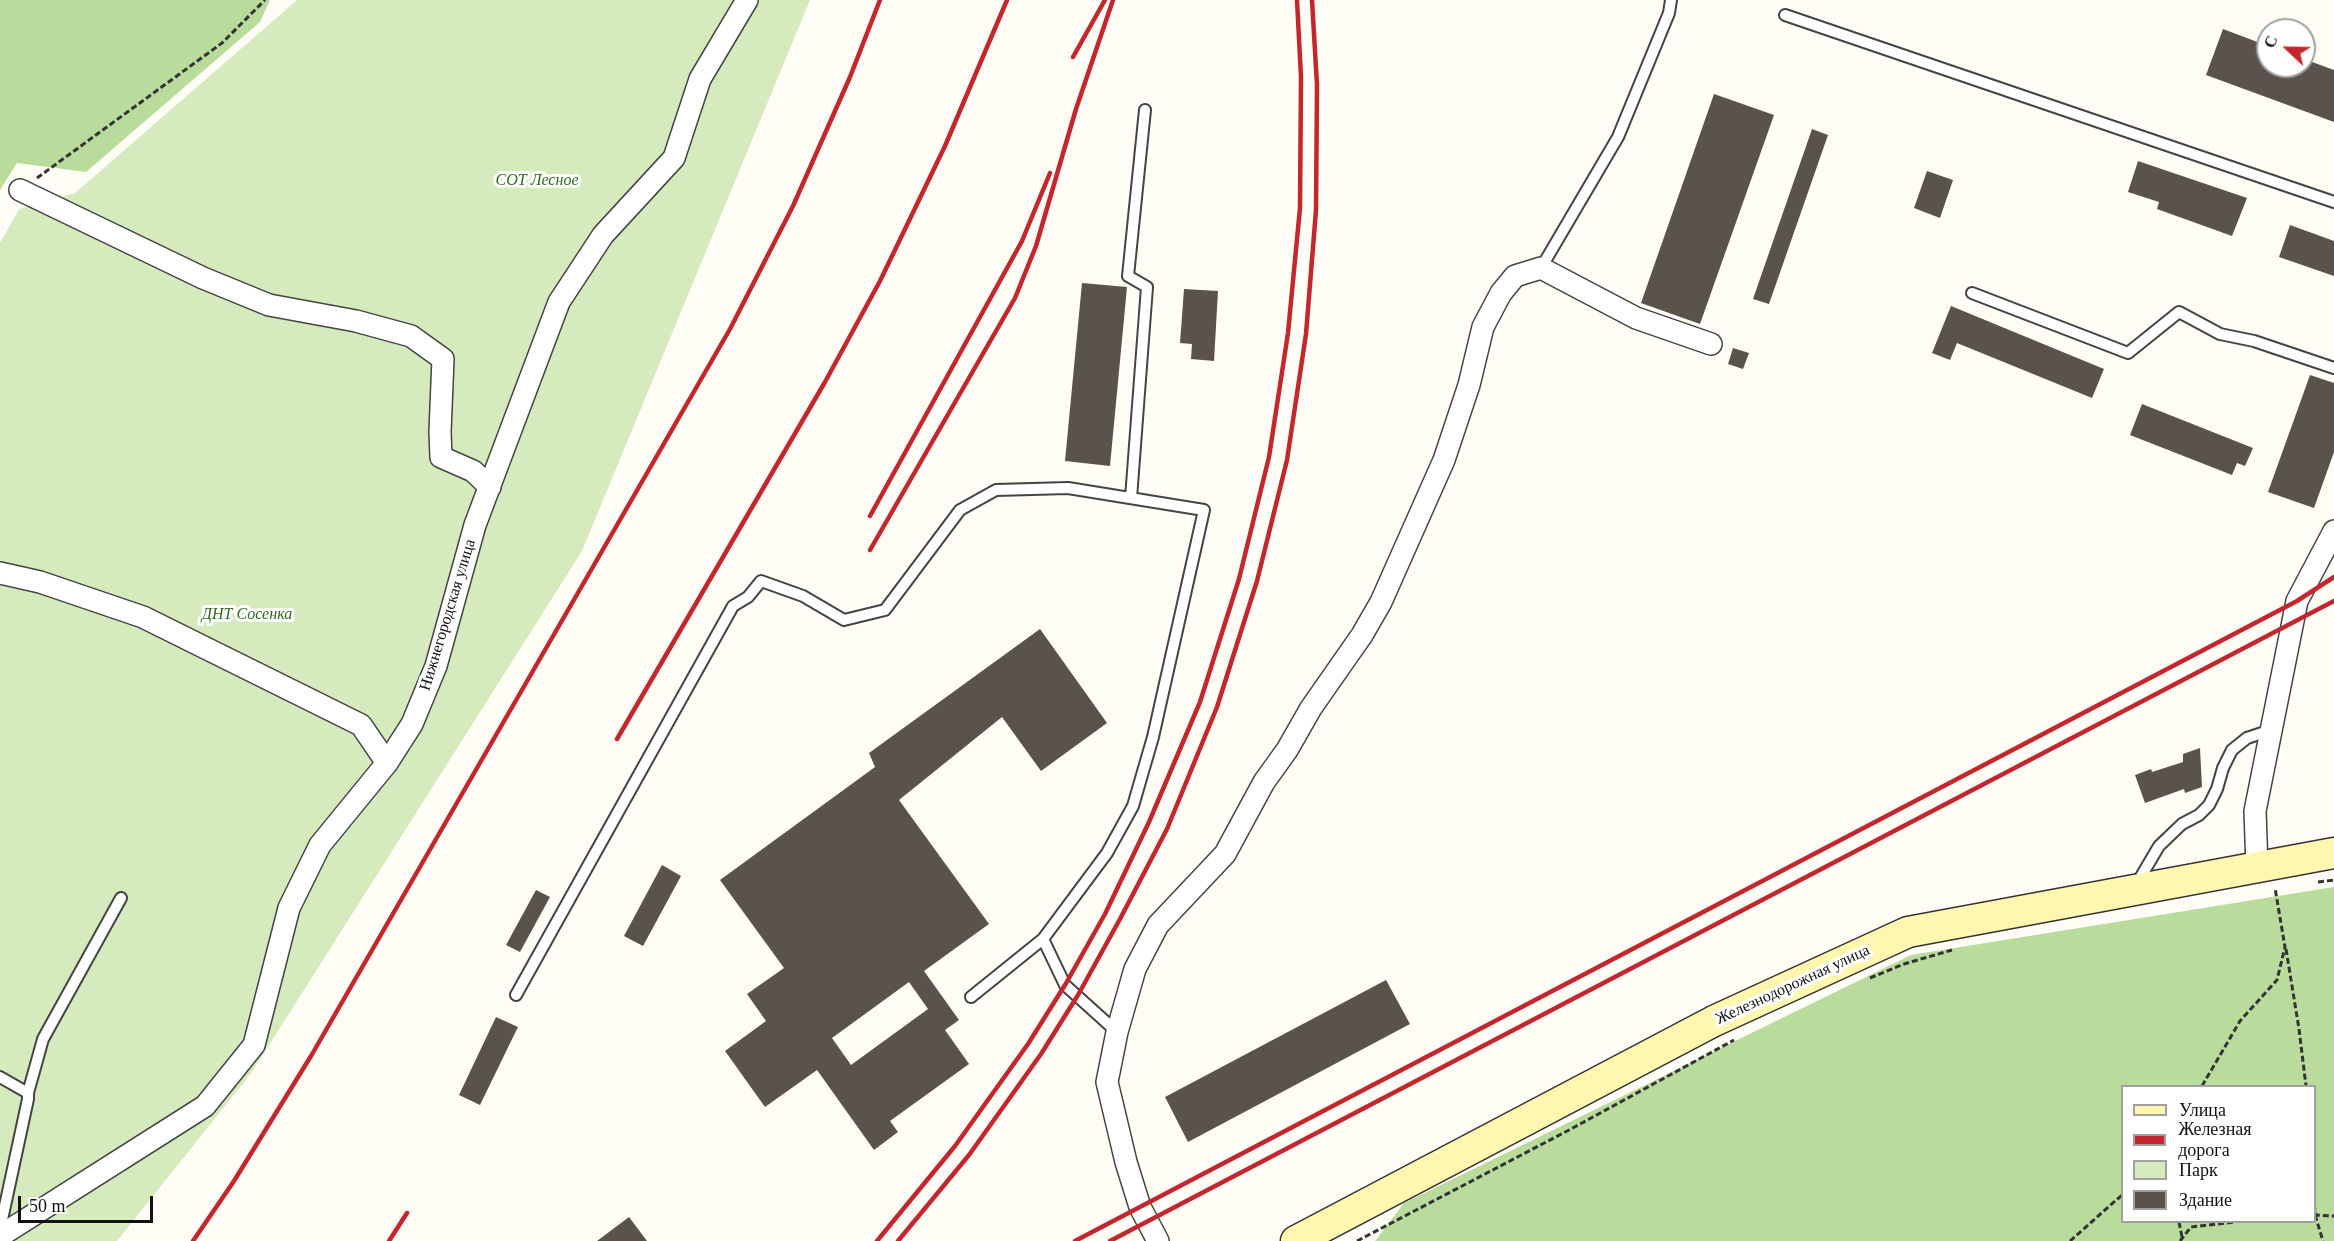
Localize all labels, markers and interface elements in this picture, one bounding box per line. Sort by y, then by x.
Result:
north arrow [2256,18,2316,78]
text: С [2261,33,2281,50]
park label: СОТ Лесное [496,171,578,191]
street label: Нижнегородская улица [416,537,480,693]
park label: ДНТ Сосенка [202,605,292,625]
street label: Железнодорожная улица [1713,941,1873,1029]
legend [2121,1085,2316,1223]
text: Улица [2179,1100,2226,1120]
text: Железная дорога [2178,1119,2252,1160]
text: Парк [2179,1160,2218,1180]
scale bar [21,1184,156,1222]
text: Здание [2179,1190,2232,1210]
text: 50 m [29,1196,66,1216]

